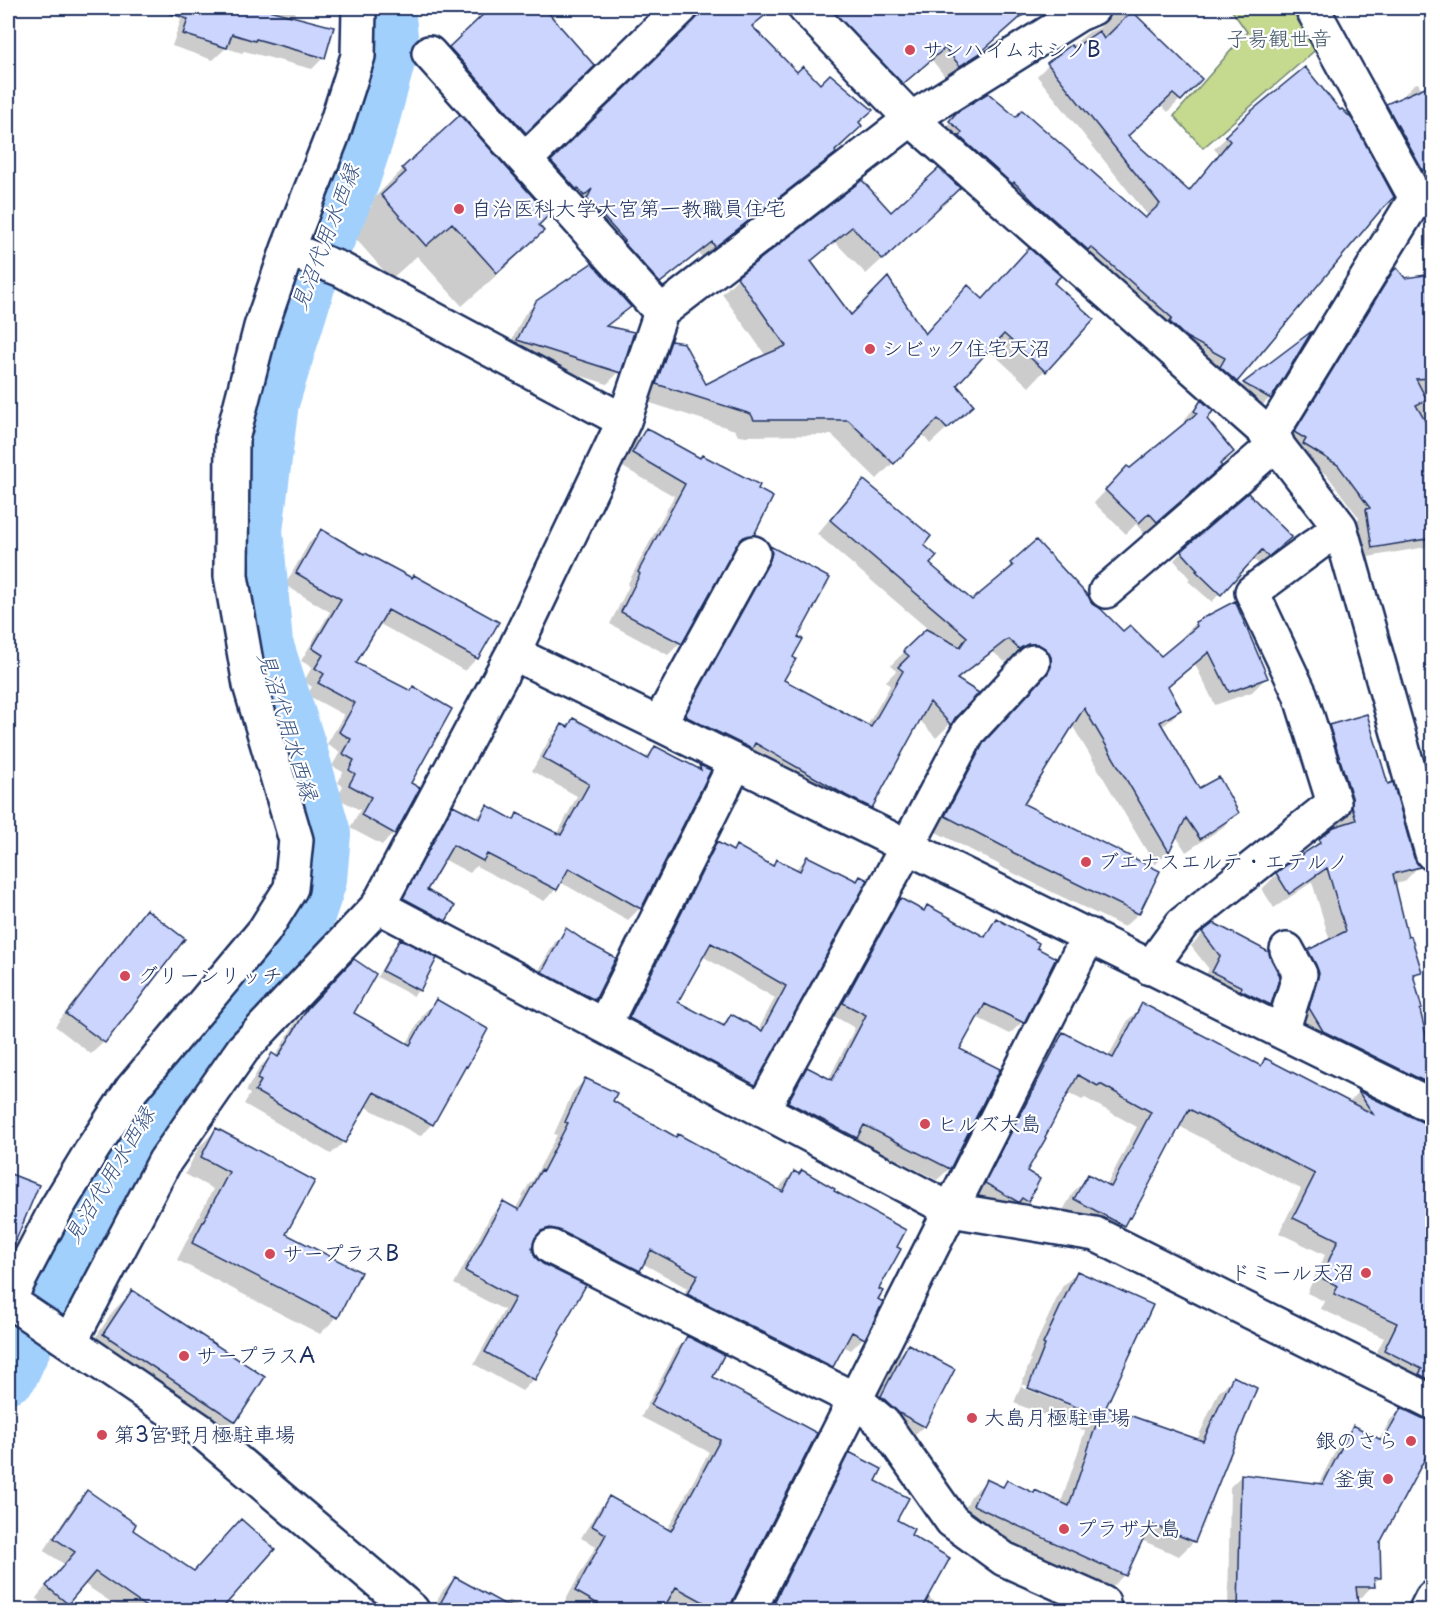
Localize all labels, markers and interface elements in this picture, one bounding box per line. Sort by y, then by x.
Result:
park label: 子昜観世音 [1227,21,1332,53]
place label: サンハイムホシノB [922,32,1101,64]
marker: サンハイムホシノB [903,43,917,57]
water label: 見沼代用水西縁 [281,157,367,314]
place label: 自治医科大学大宮第一教職員住宅 [471,191,786,223]
marker: 自治医科大学大宮第一教職員住宅 [452,202,466,216]
place label: シビック住宅天沼 [882,331,1050,363]
marker: シビック住宅天沼 [863,342,877,356]
water label: 見沼代用水西縁 [251,647,328,806]
place label: ブエナスエルテ・エテルノ [1098,844,1348,876]
marker: ブエナスエルテ・エテルノ [1079,855,1093,869]
place label: グリーンリッチ [137,958,283,990]
marker: グリーンリッチ [118,969,132,983]
water label: 見沼代用水西縁 [54,1098,163,1249]
place label: ヒルズ大島 [937,1106,1042,1138]
marker: ヒルズ大島 [918,1117,932,1131]
place label: サープラスB [282,1236,399,1268]
marker: サープラスB [263,1247,277,1261]
place label: ドミール天沼 [1230,1255,1354,1287]
marker: ドミール天沼 [1359,1266,1373,1280]
place label: サープラスA [196,1338,315,1370]
marker: サープラスA [177,1349,191,1363]
place label: 大島月極駐車場 [984,1400,1131,1432]
marker: 大島月極駐車場 [965,1411,979,1425]
place label: 第3宮野月極駐車場 [114,1417,296,1449]
place label: 銀のさら [1315,1423,1399,1455]
marker: 第3宮野月極駐車場 [95,1428,109,1442]
marker: 銀のさら [1404,1434,1418,1448]
place label: 釜寅 [1334,1461,1376,1493]
marker: 釜寅 [1381,1472,1395,1486]
place label: プラザ大島 [1076,1511,1181,1543]
marker: プラザ大島 [1057,1522,1071,1536]

